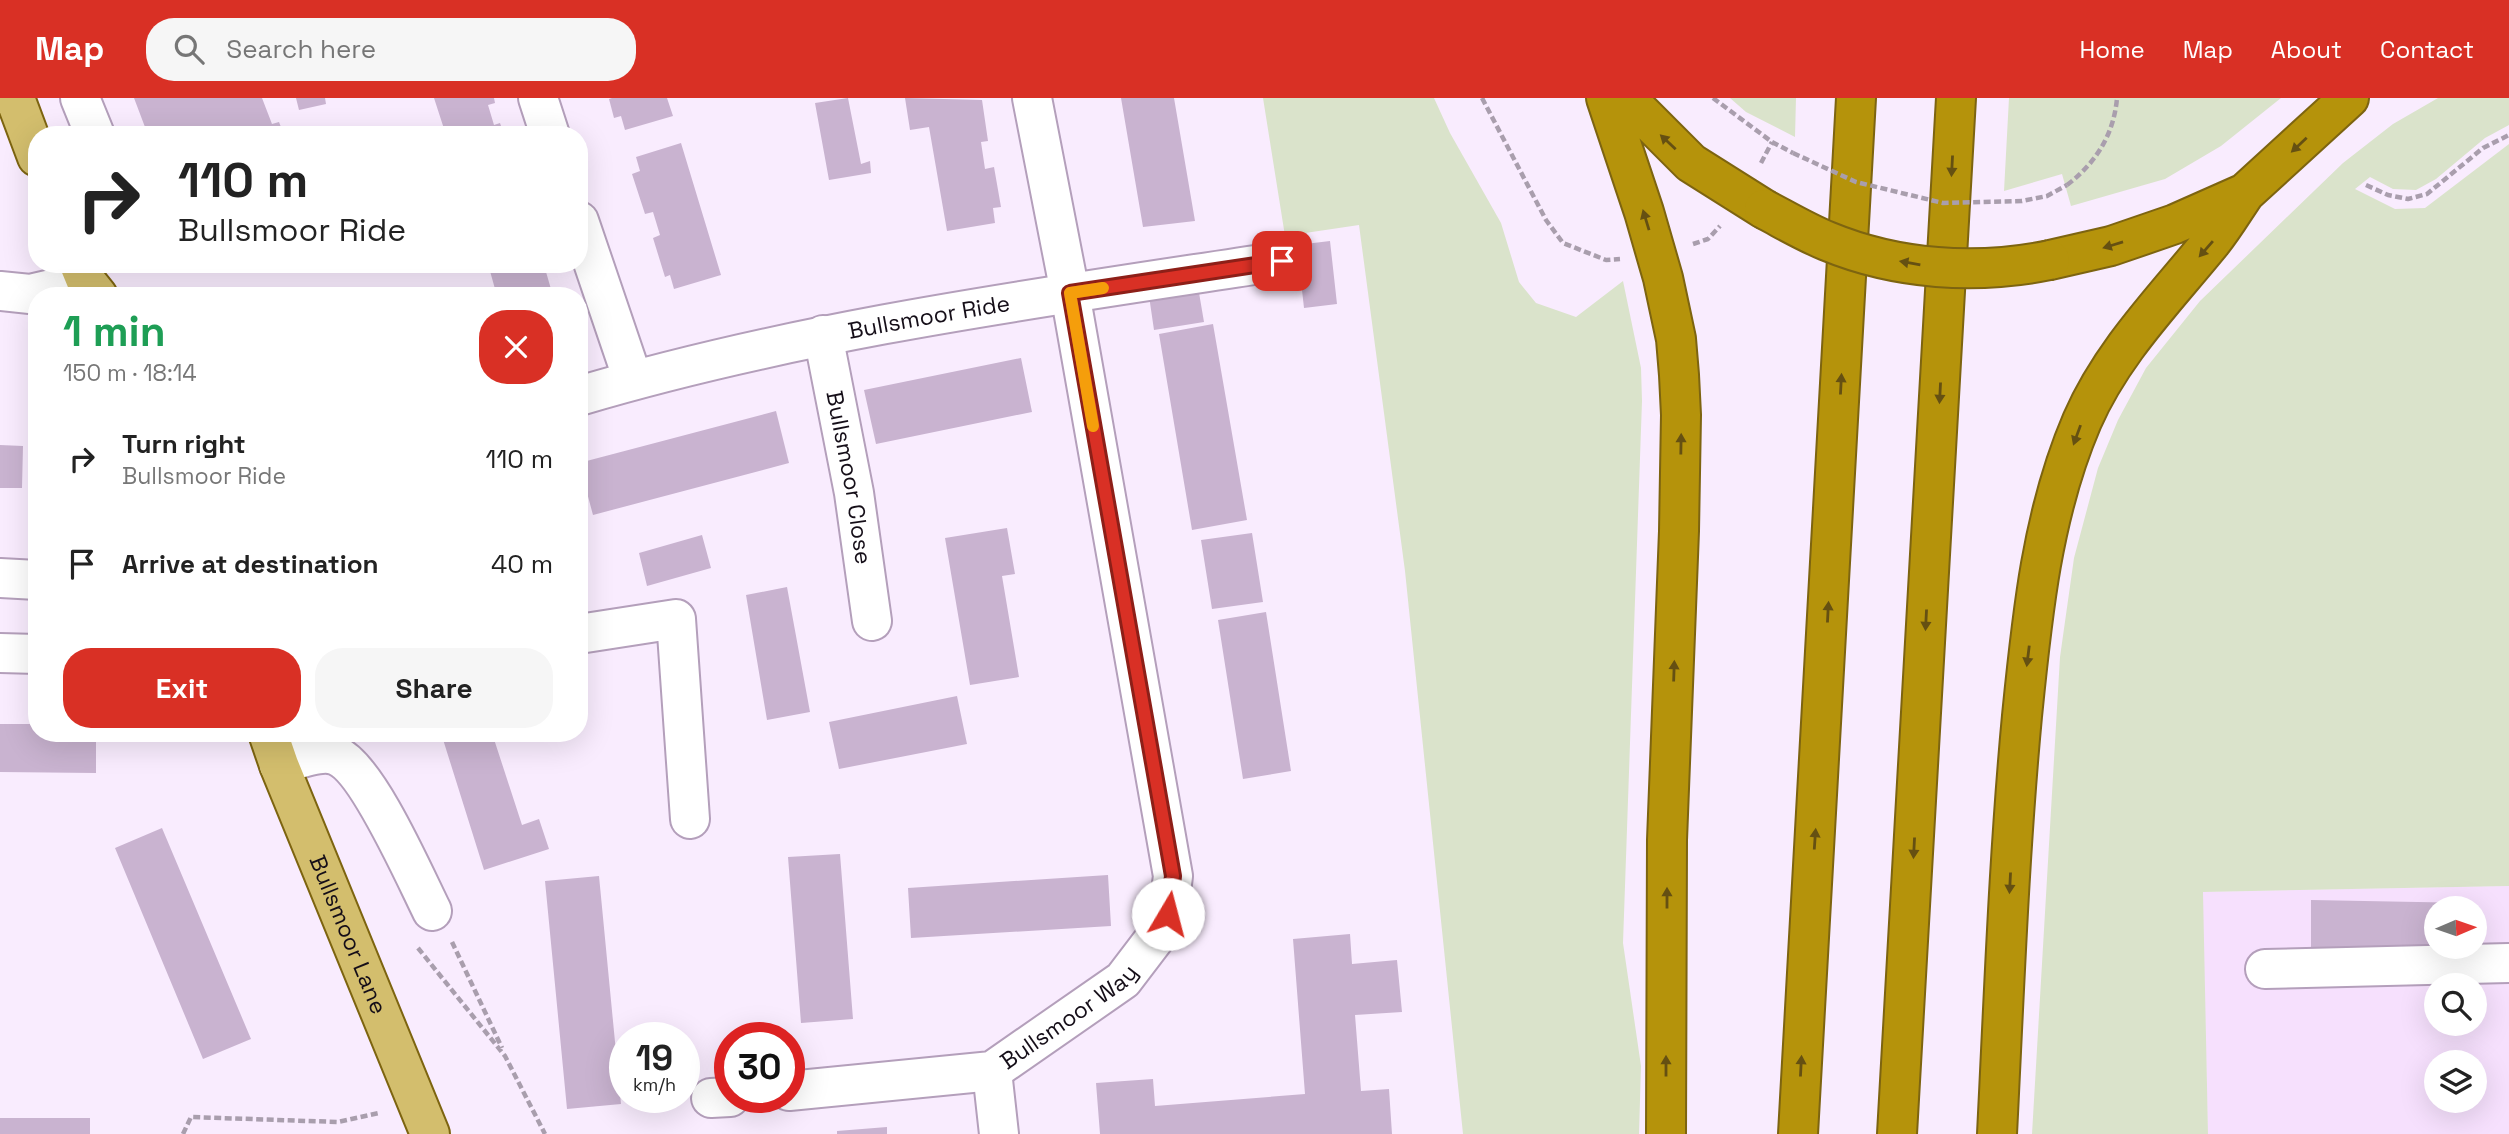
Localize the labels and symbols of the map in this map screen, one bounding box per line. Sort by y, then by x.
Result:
one-way arrow [1659,134,1677,150]
one-way arrow [2291,137,2308,153]
one-way arrow [1946,155,1957,177]
one-way arrow [1641,209,1651,230]
pin [1252,231,1312,291]
one-way arrow [2103,240,2124,250]
one-way arrow [2199,240,2214,257]
one-way arrow [1899,257,1921,268]
street label: Bullsmoor Ride [845,288,1012,346]
one-way arrow [1835,373,1846,395]
one-way arrow [1934,383,1945,405]
street label: Bullsmoor Close [819,388,879,566]
one-way arrow [2071,424,2082,445]
one-way arrow [1675,432,1686,454]
one-way arrow [1823,600,1834,622]
one-way arrow [1921,610,1932,632]
one-way arrow [2023,645,2034,667]
one-way arrow [1668,660,1679,682]
one-way arrow [1810,828,1821,850]
one-way arrow [1908,837,1919,859]
street label: Bullsmoor Lane [302,851,394,1018]
one-way arrow [2005,872,2016,894]
position arrow [1131,877,1205,951]
one-way arrow [1661,887,1673,909]
north arrow [2424,896,2487,959]
street label: Bullsmoor Way [994,958,1144,1076]
speed limit sign: 30 [714,1022,805,1113]
one-way arrow [1660,1055,1672,1077]
one-way arrow [1796,1055,1807,1077]

